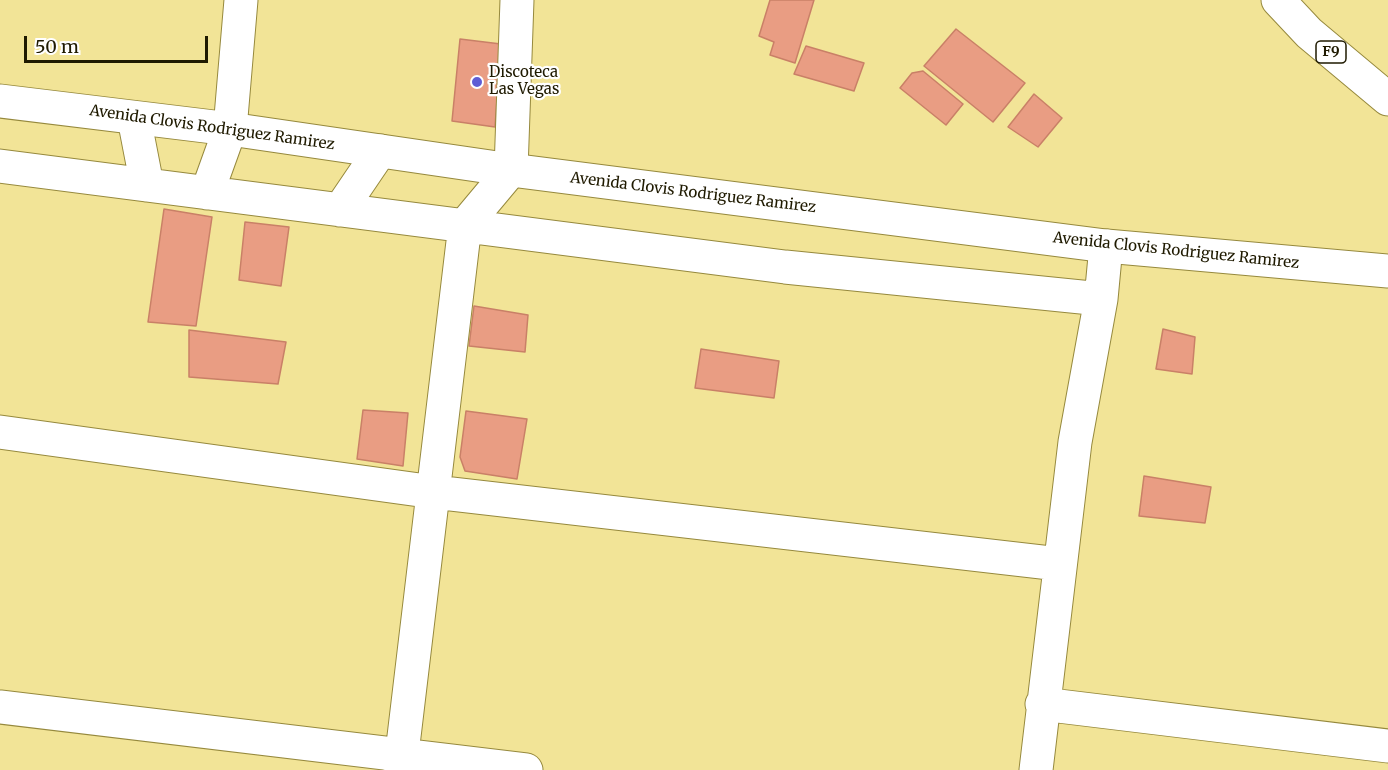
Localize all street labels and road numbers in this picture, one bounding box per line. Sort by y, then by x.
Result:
road number: F9 [1316,41,1346,63]
street label: Avenida Clovis Rodriguez Ramirez [88,102,336,154]
street label: Avenida Clovis Rodriguez Ramirez [569,169,817,217]
street label: Avenida Clovis Rodriguez Ramirez [1052,229,1300,273]

